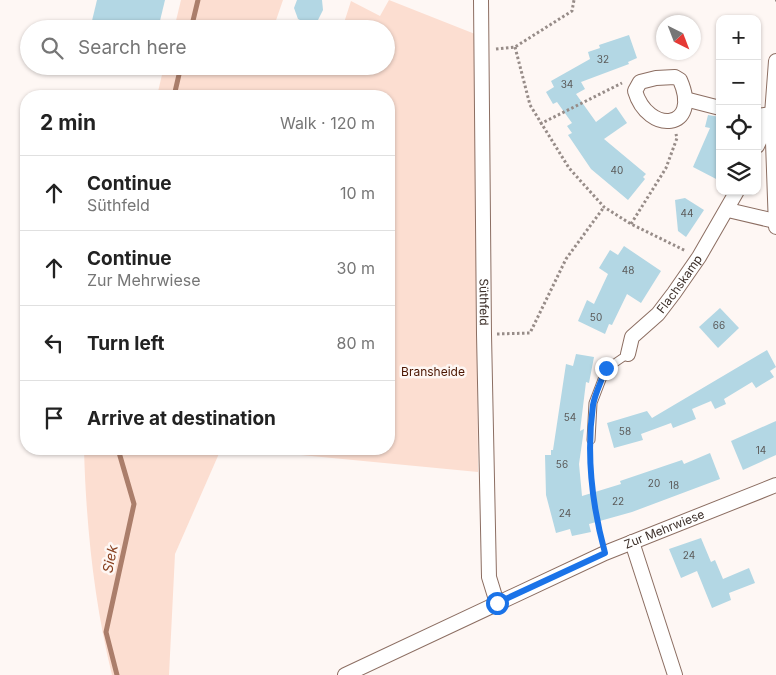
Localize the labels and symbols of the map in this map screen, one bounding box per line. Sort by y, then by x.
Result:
north arrow [656,15,701,60]
house number: 32 [597,53,609,65]
house number: 34 [561,78,573,90]
house number: 40 [611,164,623,176]
house number: 44 [681,207,693,219]
street label: Flachskamp [653,252,705,316]
house number: 48 [622,264,634,276]
street label: Süthfeld [477,278,492,326]
house number: 50 [590,311,602,323]
house number: 66 [713,319,725,331]
route end [595,357,618,380]
park label: Bransheide [401,364,465,379]
house number: 54 [564,411,576,423]
house number: 58 [619,425,631,437]
house number: 14 [756,444,766,456]
house number: 56 [556,458,568,470]
house number: 20 [648,477,660,489]
house number: 18 [669,479,679,491]
house number: 22 [612,495,624,507]
street label: Zur Mehrwiese [622,506,706,552]
house number: 24 [559,507,571,519]
water label: Siek [98,543,121,574]
house number: 24 [683,549,695,561]
route start [486,592,509,615]

